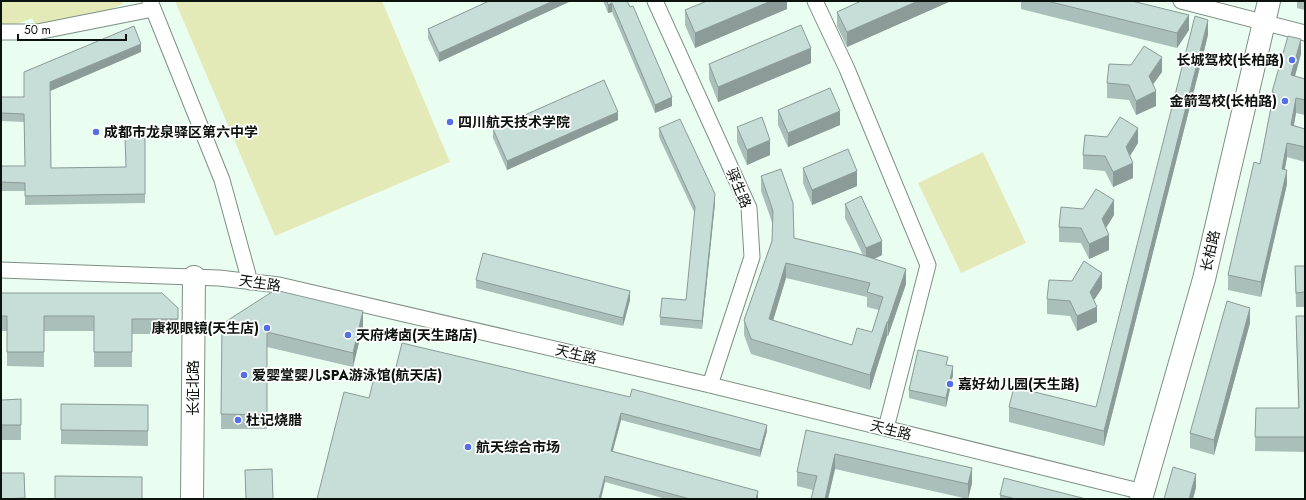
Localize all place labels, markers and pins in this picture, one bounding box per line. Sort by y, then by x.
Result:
place label: 长城驾校(长柏路) [1176,50,1284,70]
marker: 长城驾校(长柏路) [1287,55,1297,65]
place label: 金箭驾校(长柏路) [1169,91,1277,111]
marker: 金箭驾校(长柏路) [1280,96,1290,106]
place label: 四川航天技术学院 [458,112,570,132]
marker: 四川航天技术学院 [445,117,455,127]
place label: 成都市龙泉驿区第六中学 [104,122,258,142]
marker: 成都市龙泉驿区第六中学 [91,127,101,137]
place label: 康视眼镜(天生店) [151,318,259,338]
marker: 康视眼镜(天生店) [262,323,272,333]
place label: 天府烤卤(天生路店) [356,325,478,345]
marker: 天府烤卤(天生路店) [343,330,353,340]
place label: 爱婴堂婴儿SPA游泳馆(航天店) [252,365,442,385]
marker: 爱婴堂婴儿SPA游泳馆(航天店) [239,370,249,380]
place label: 嘉好幼儿园(天生路) [958,374,1080,394]
marker: 嘉好幼儿园(天生路) [945,379,955,389]
place label: 杜记烧腊 [246,410,302,430]
marker: 杜记烧腊 [233,415,243,425]
place label: 航天综合市场 [476,437,560,457]
marker: 航天综合市场 [463,442,473,452]

